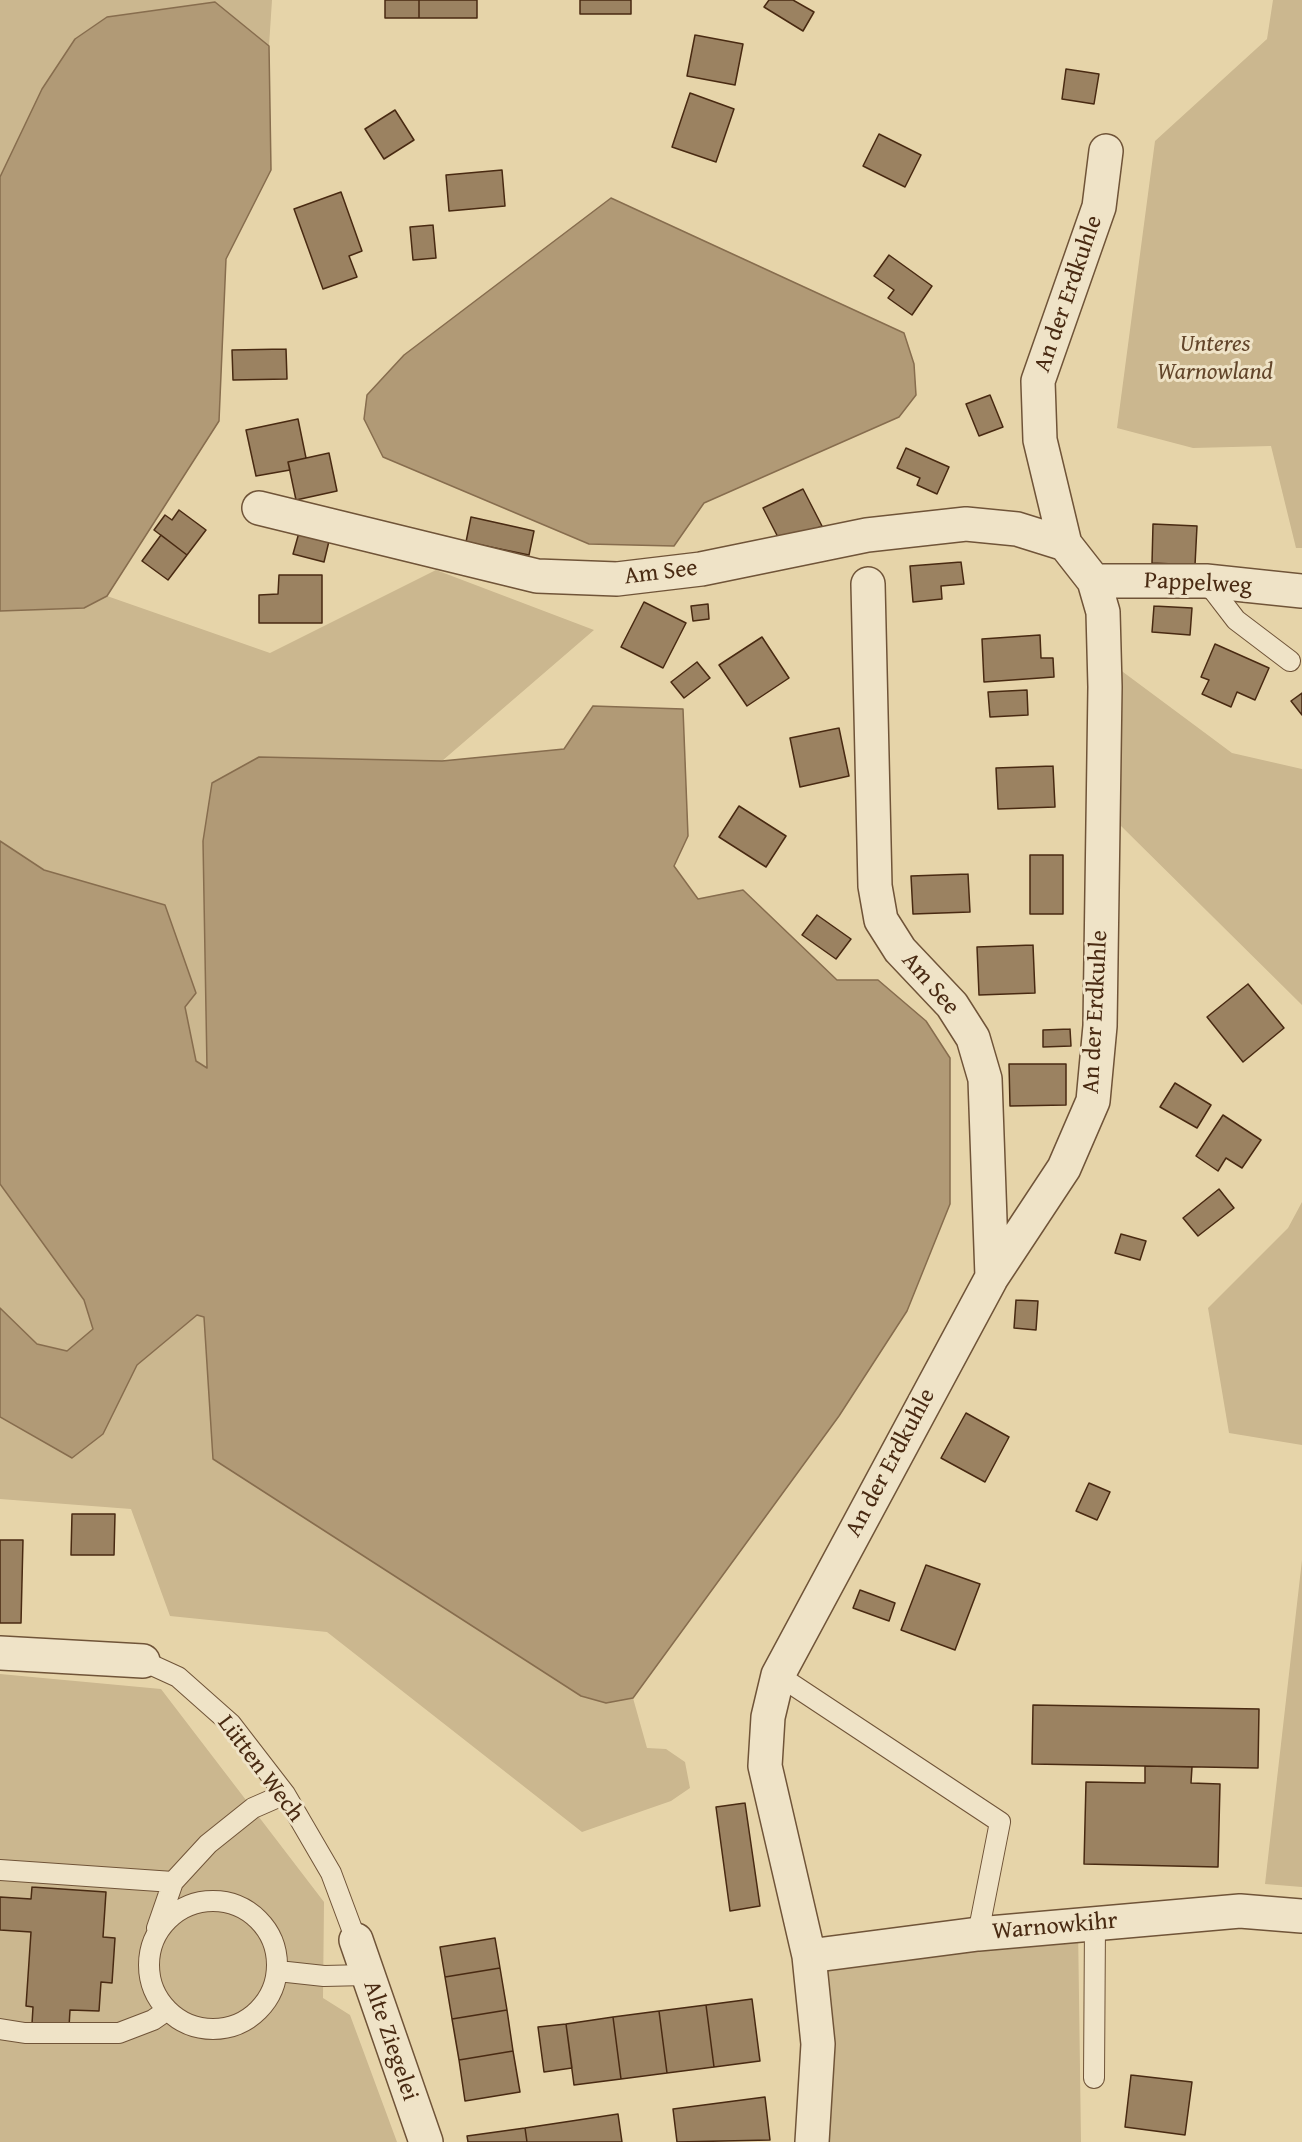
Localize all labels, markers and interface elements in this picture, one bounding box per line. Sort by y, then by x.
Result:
street label: An der Erdkuhle [1029,212,1109,376]
park label: Unteres Warnowland [1157,331,1273,387]
street label: Am See [623,554,699,592]
street label: Pappelweg [1143,567,1253,601]
street label: An der Erdkuhle [1077,929,1115,1095]
street label: Am See [895,947,965,1021]
street label: An der Erdkuhle [840,1384,942,1542]
street label: Lütten Wech [211,1710,309,1828]
street label: Warnowkihr [991,1907,1119,1947]
street label: Alte Ziegelei [356,1977,424,2105]

